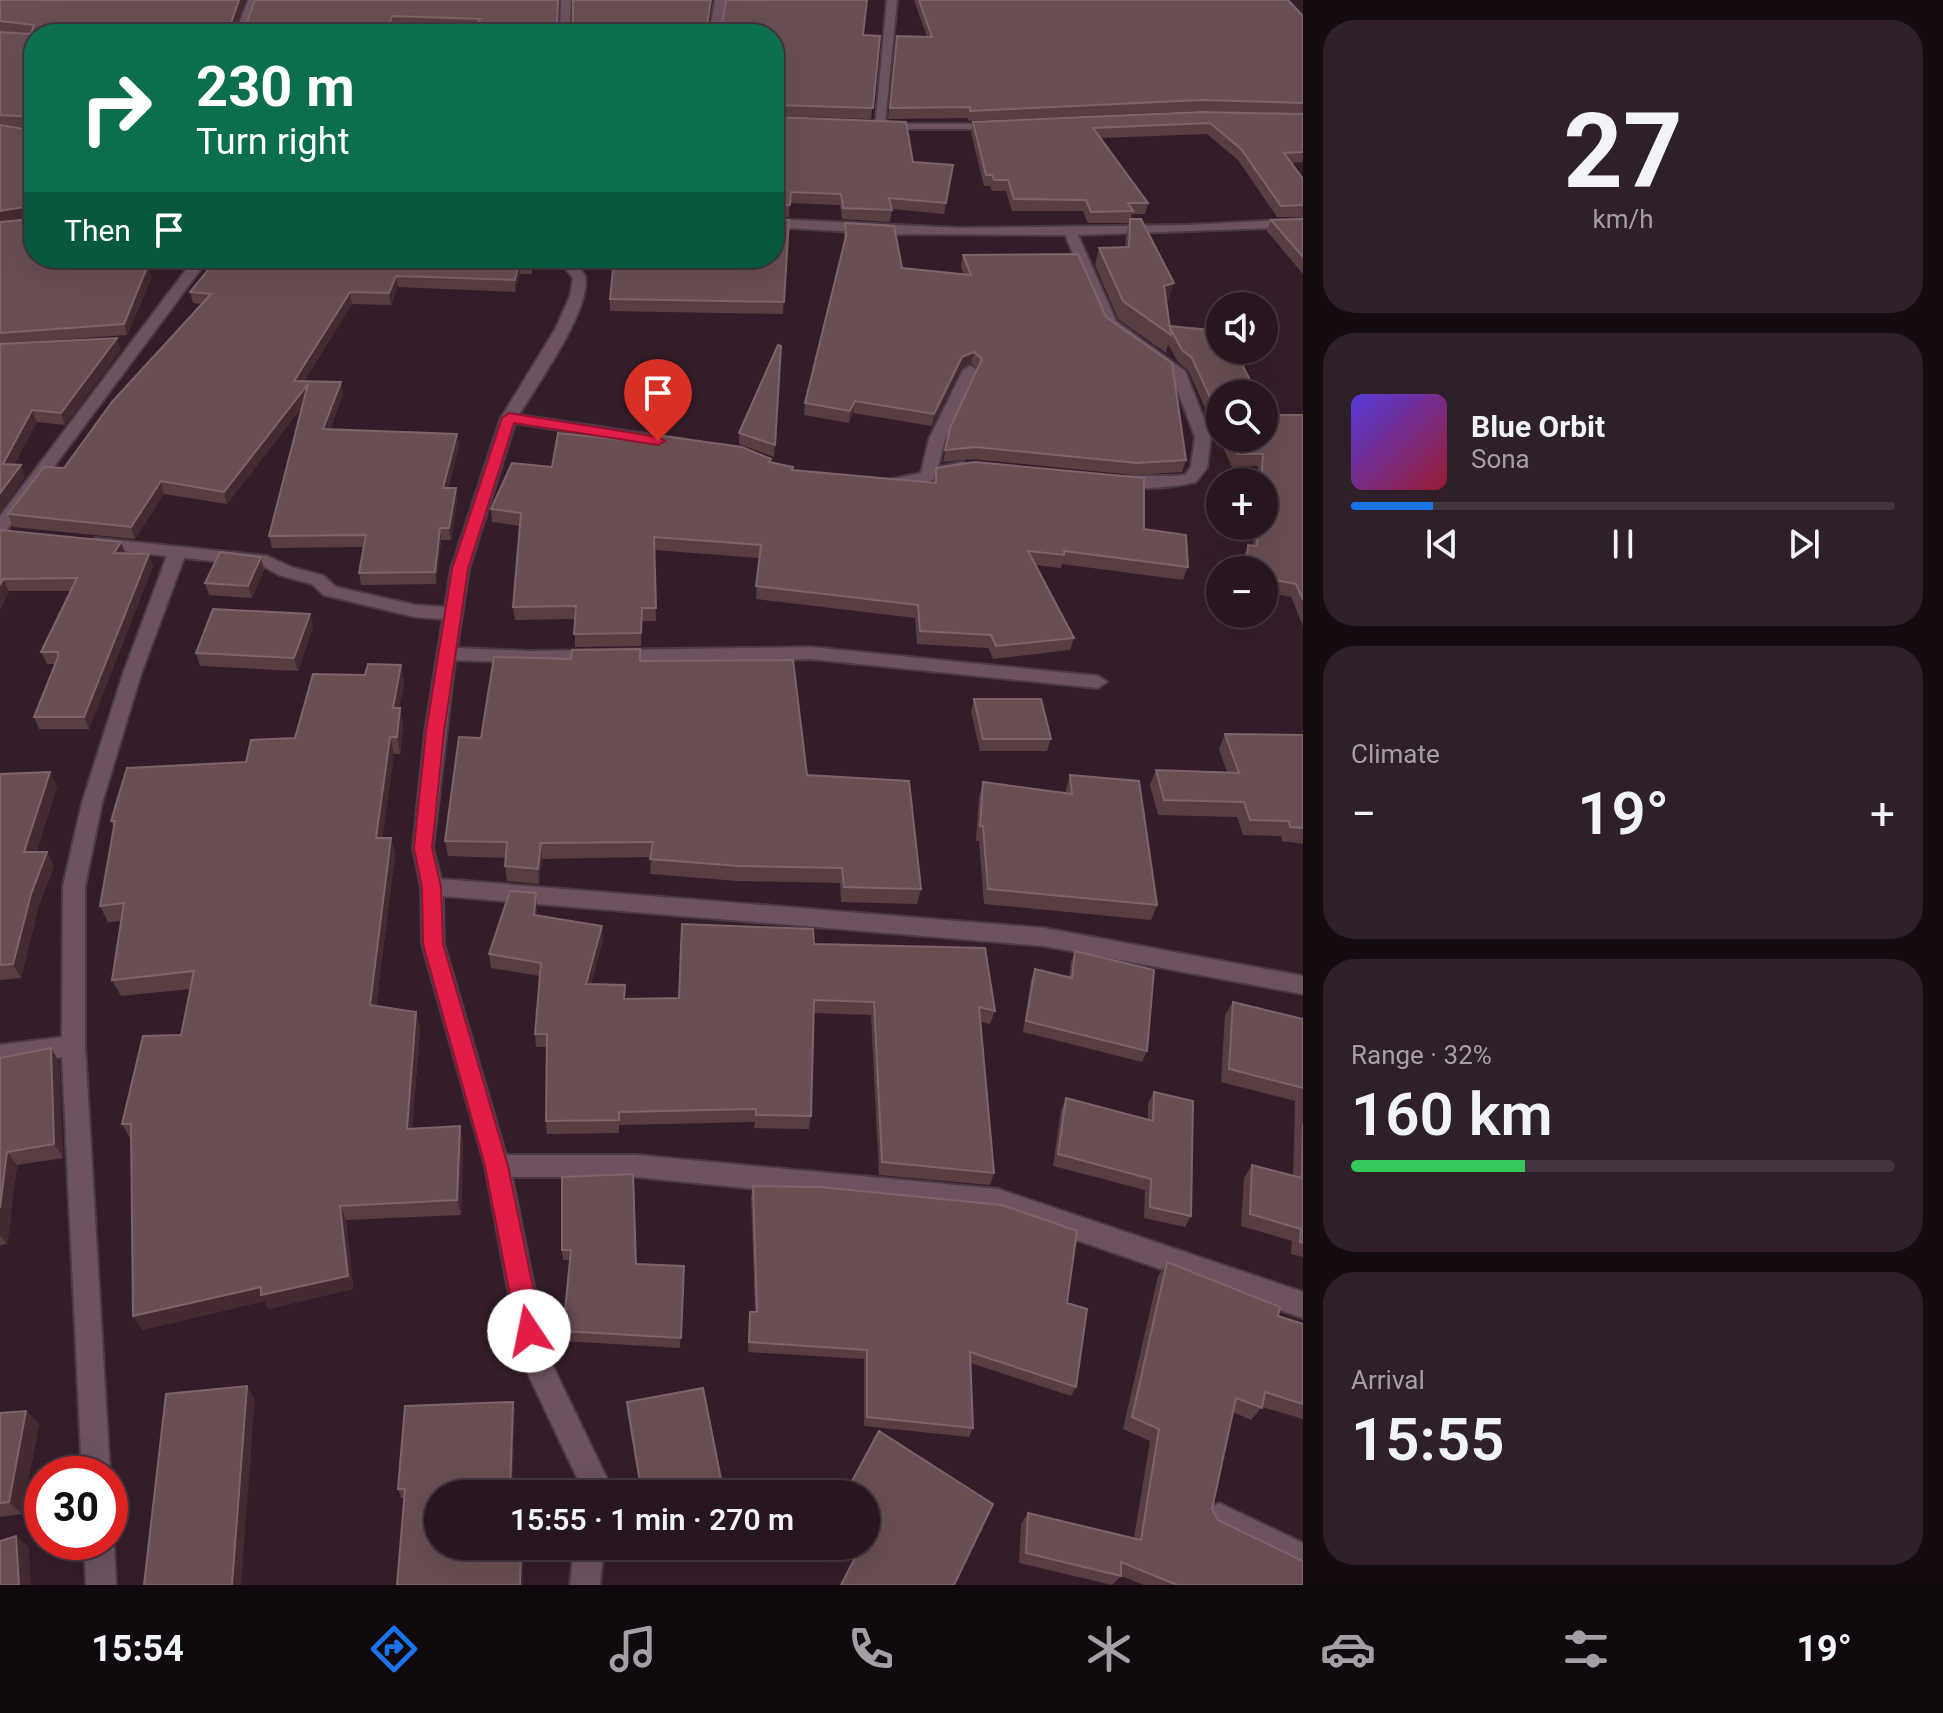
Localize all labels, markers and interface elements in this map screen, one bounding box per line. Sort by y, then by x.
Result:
text: 230 m [196,54,355,120]
icon: right [64,56,168,160]
text: 27 [1563,91,1683,212]
text: Turn right [196,121,349,163]
text: km/h [1592,204,1654,234]
icon: arrive [147,208,191,252]
text: Then [64,213,131,248]
map controls [1206,292,1278,628]
button: sound [1206,292,1278,364]
pin [624,359,692,441]
icon: arrive [636,371,680,415]
button: search [1206,380,1278,452]
text: Blue Orbit [1471,409,1605,444]
text: Sona [1471,444,1530,474]
button: + [1206,468,1278,540]
icon: previous [1420,522,1464,566]
icon: pause [1601,522,1645,566]
icon: next [1782,522,1826,566]
button: − [1206,556,1278,628]
text: Climate [1351,739,1440,769]
text: 19° [1577,778,1669,849]
text: − [1351,788,1376,840]
text: + [1870,788,1895,840]
text: Range · 32% [1351,1040,1492,1070]
text: 160 km [1351,1079,1553,1150]
position arrow [487,1289,571,1373]
text: Arrival [1351,1365,1425,1395]
text: 15:55 [1351,1404,1504,1475]
speed limit sign: 30 [24,1456,128,1560]
text: 15:55 · 1 min · 270 m [510,1502,794,1537]
icon: directions [366,1621,422,1677]
icon: music [605,1621,661,1677]
icon: phone [843,1621,899,1677]
icon: climate [1081,1621,1137,1677]
icon: car [1320,1621,1376,1677]
icon: filters [1558,1621,1614,1677]
text: 15:54 [91,1628,184,1670]
text: 19° [1796,1628,1852,1670]

